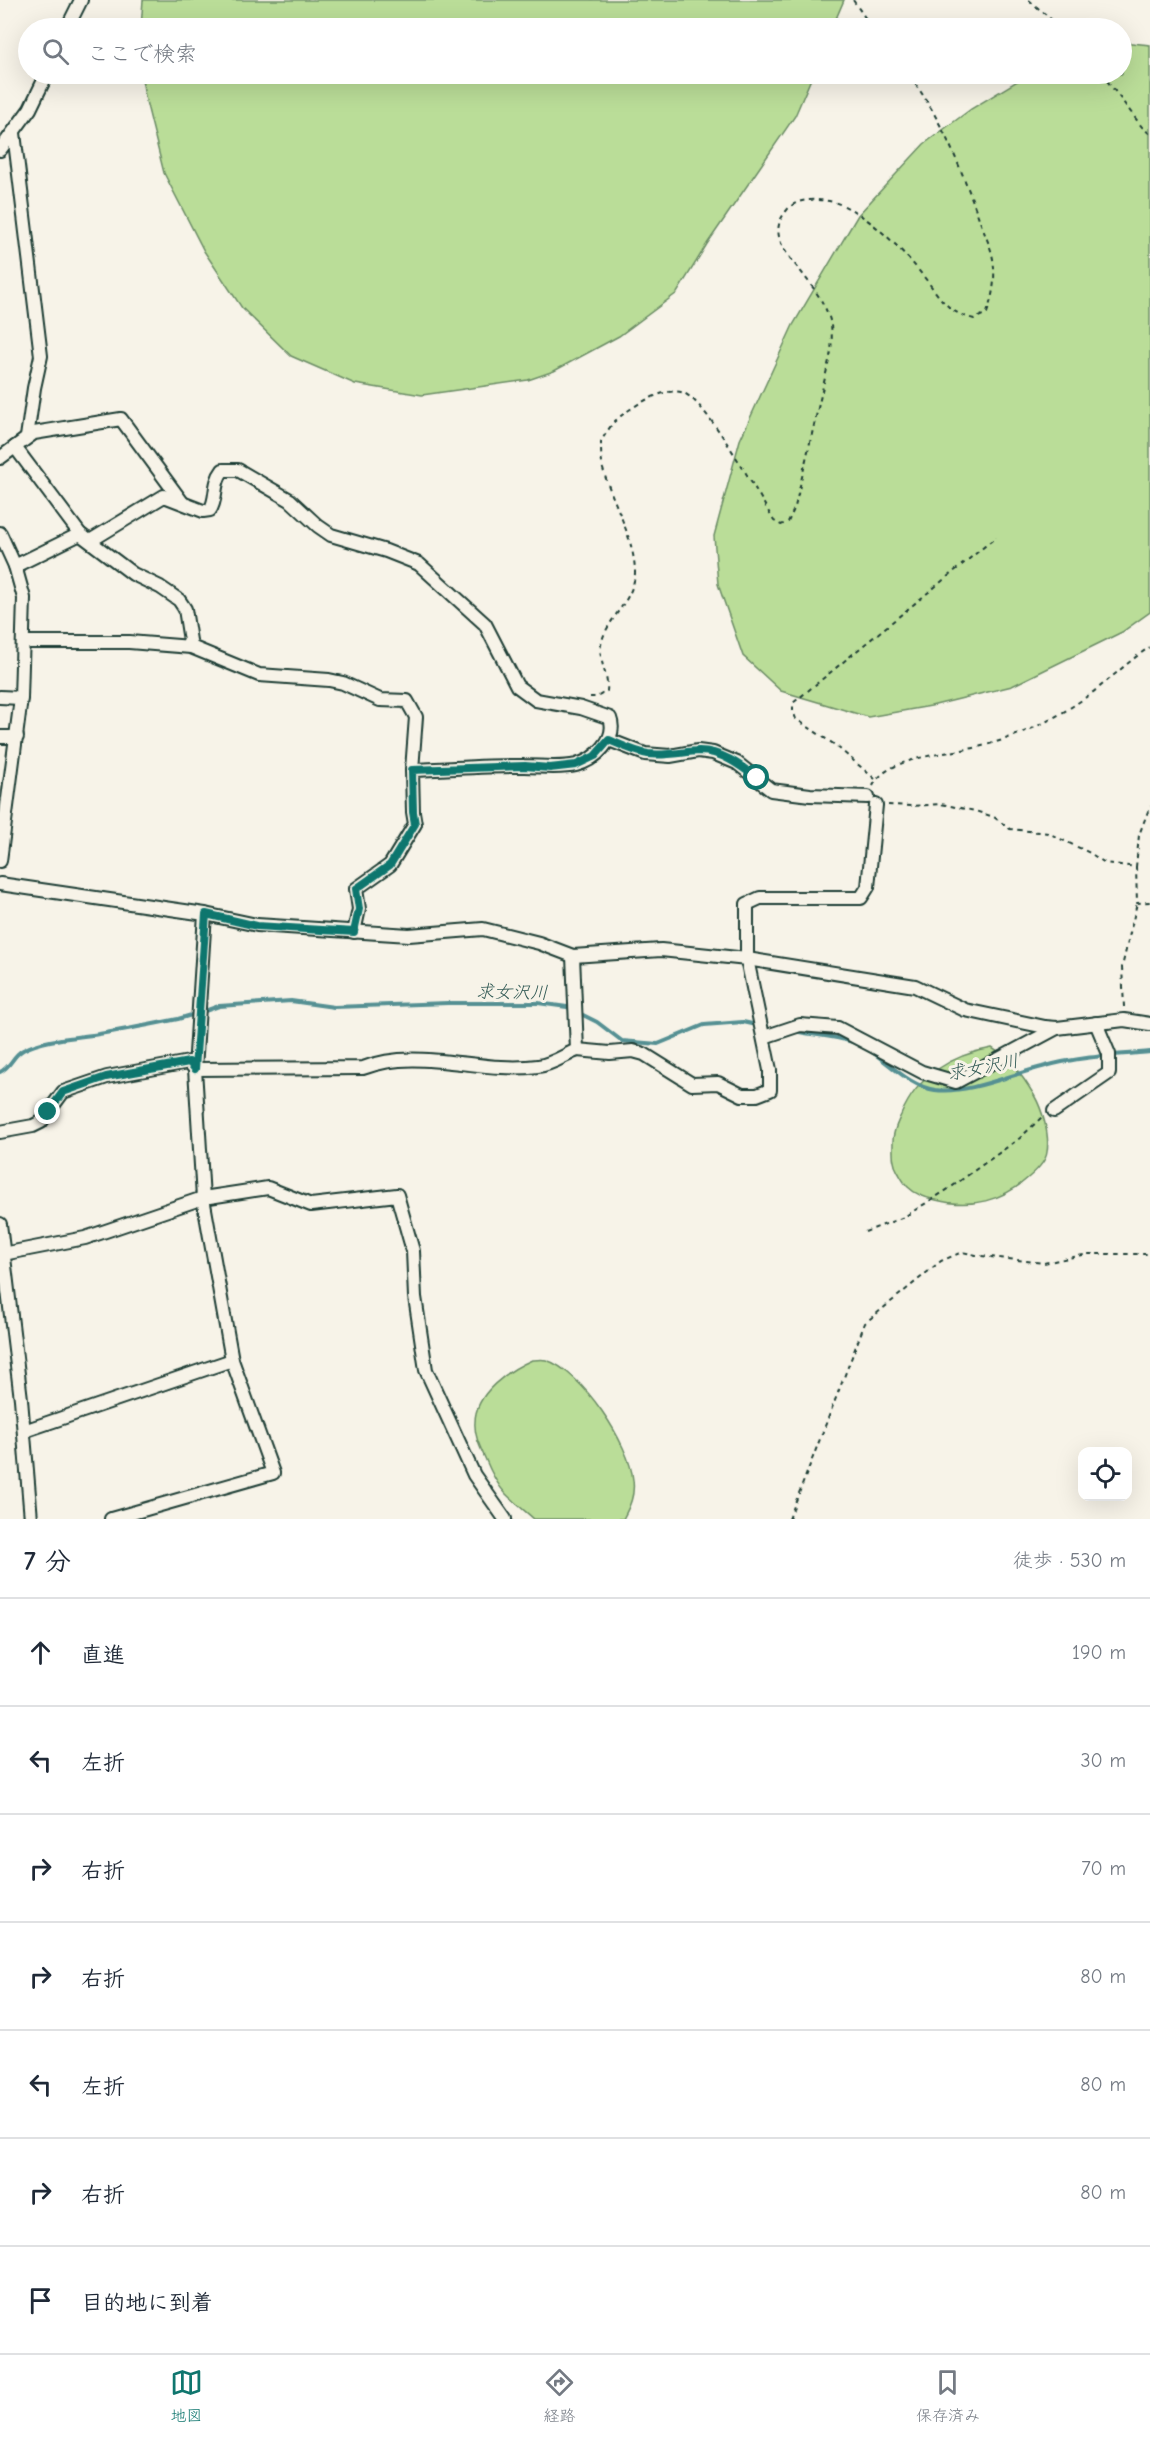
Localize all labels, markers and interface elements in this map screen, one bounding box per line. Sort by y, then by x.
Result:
search box [18,18,1132,84]
icon: search [39,35,72,68]
text: ここで検索 [87,41,197,67]
route start [743,764,769,790]
water label: 求女沢川 [476,981,548,1004]
water label: 求女沢川 [946,1050,1020,1085]
route end [34,1098,60,1124]
map controls [1078,1447,1132,1501]
button: locate [1078,1447,1132,1501]
text: 7 分 [24,1547,71,1577]
text: 徒歩 · 530 m [1013,1549,1126,1572]
icon: ahead [24,1636,57,1669]
text: 190 m [1072,1641,1126,1664]
text: 直進 [81,1642,125,1668]
icon: left [24,1744,57,1777]
text: 30 m [1080,1749,1126,1772]
text: 左折 [81,1750,125,1776]
icon: right [24,1852,57,1885]
text: 70 m [1081,1857,1126,1880]
text: 右折 [81,1858,125,1884]
icon: right [24,1960,57,1993]
text: 80 m [1080,1965,1126,1988]
text: 右折 [81,1966,125,1992]
icon: left [24,2068,57,2101]
text: 80 m [1080,2073,1126,2096]
text: 左折 [81,2074,125,2100]
icon: right [24,2176,57,2209]
text: 80 m [1080,2181,1126,2204]
text: 右折 [81,2182,125,2208]
icon: arrive [24,2284,57,2317]
text: 目的地に到着 [81,2290,213,2316]
tab: 地図 [170,2366,203,2426]
tab: 経路 [543,2366,576,2426]
tab: 保存済み [916,2366,980,2426]

